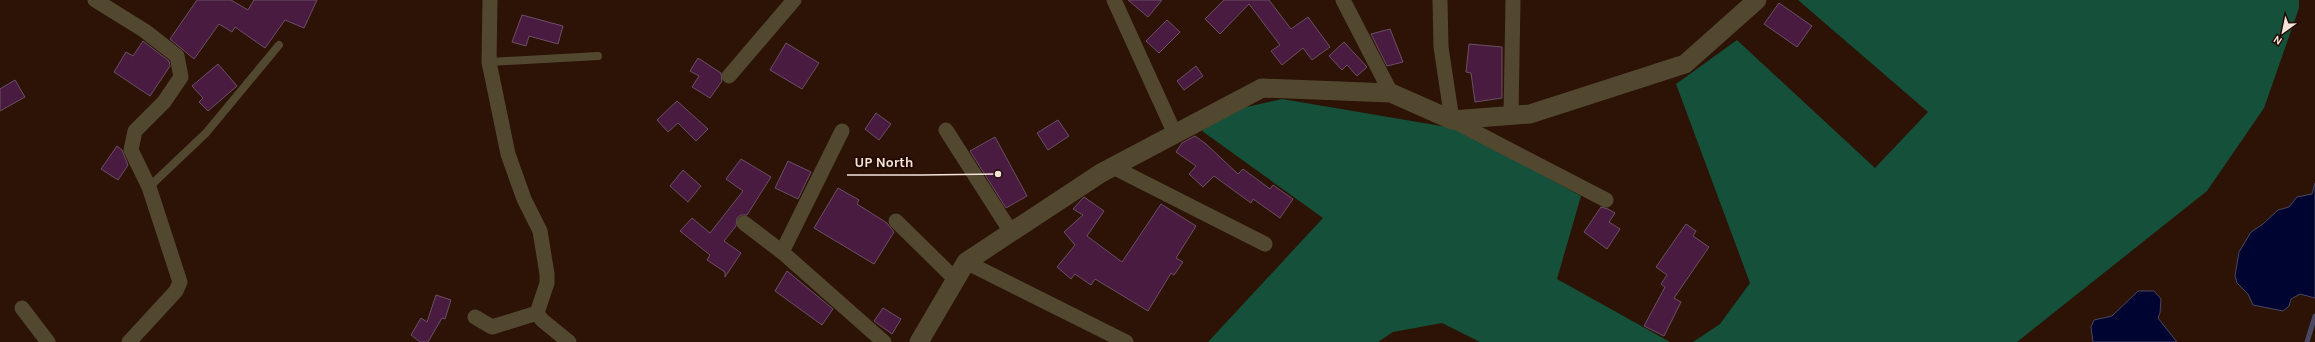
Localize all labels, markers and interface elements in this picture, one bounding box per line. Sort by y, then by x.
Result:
north arrow [2263,12,2303,52]
text: N [2271,32,2285,48]
callout: UP North [847,149,922,175]
text: UP North [854,154,914,171]

